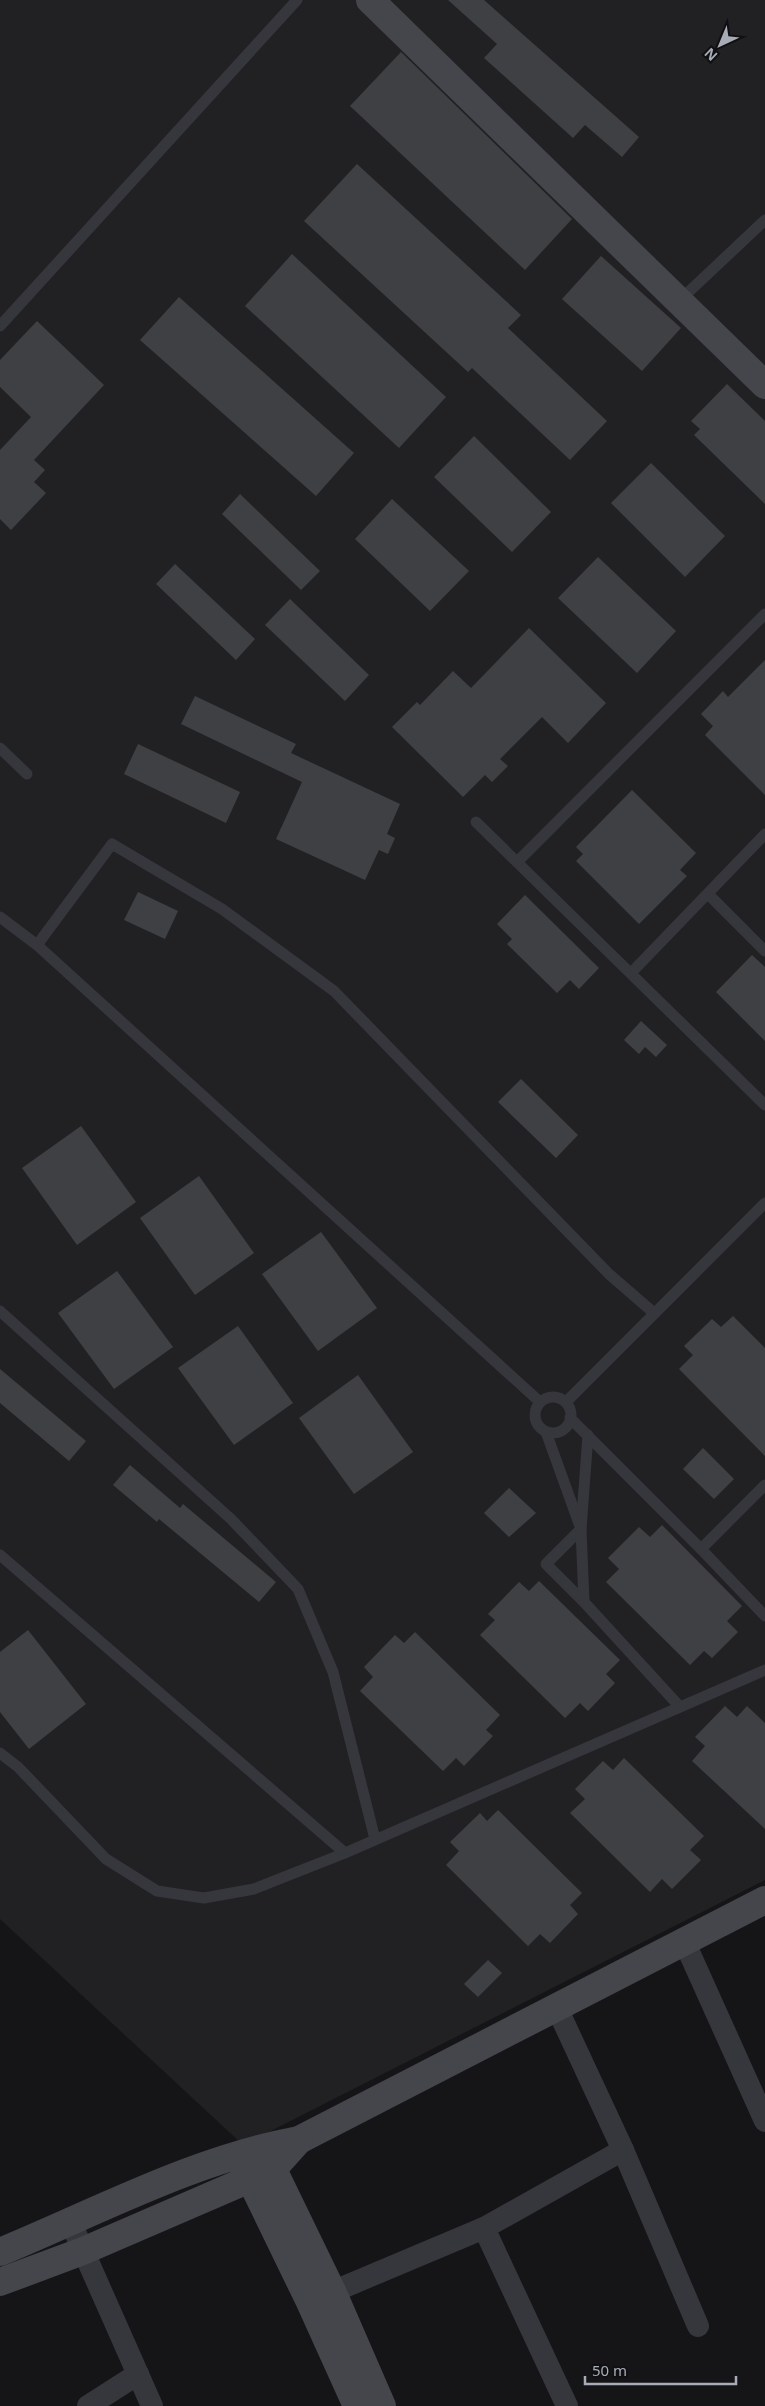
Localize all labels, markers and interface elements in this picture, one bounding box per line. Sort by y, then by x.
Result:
north arrow [695,20,745,70]
text: N [700,44,721,66]
scale bar [585,2354,736,2386]
text: 50 m [592,2360,627,2380]

